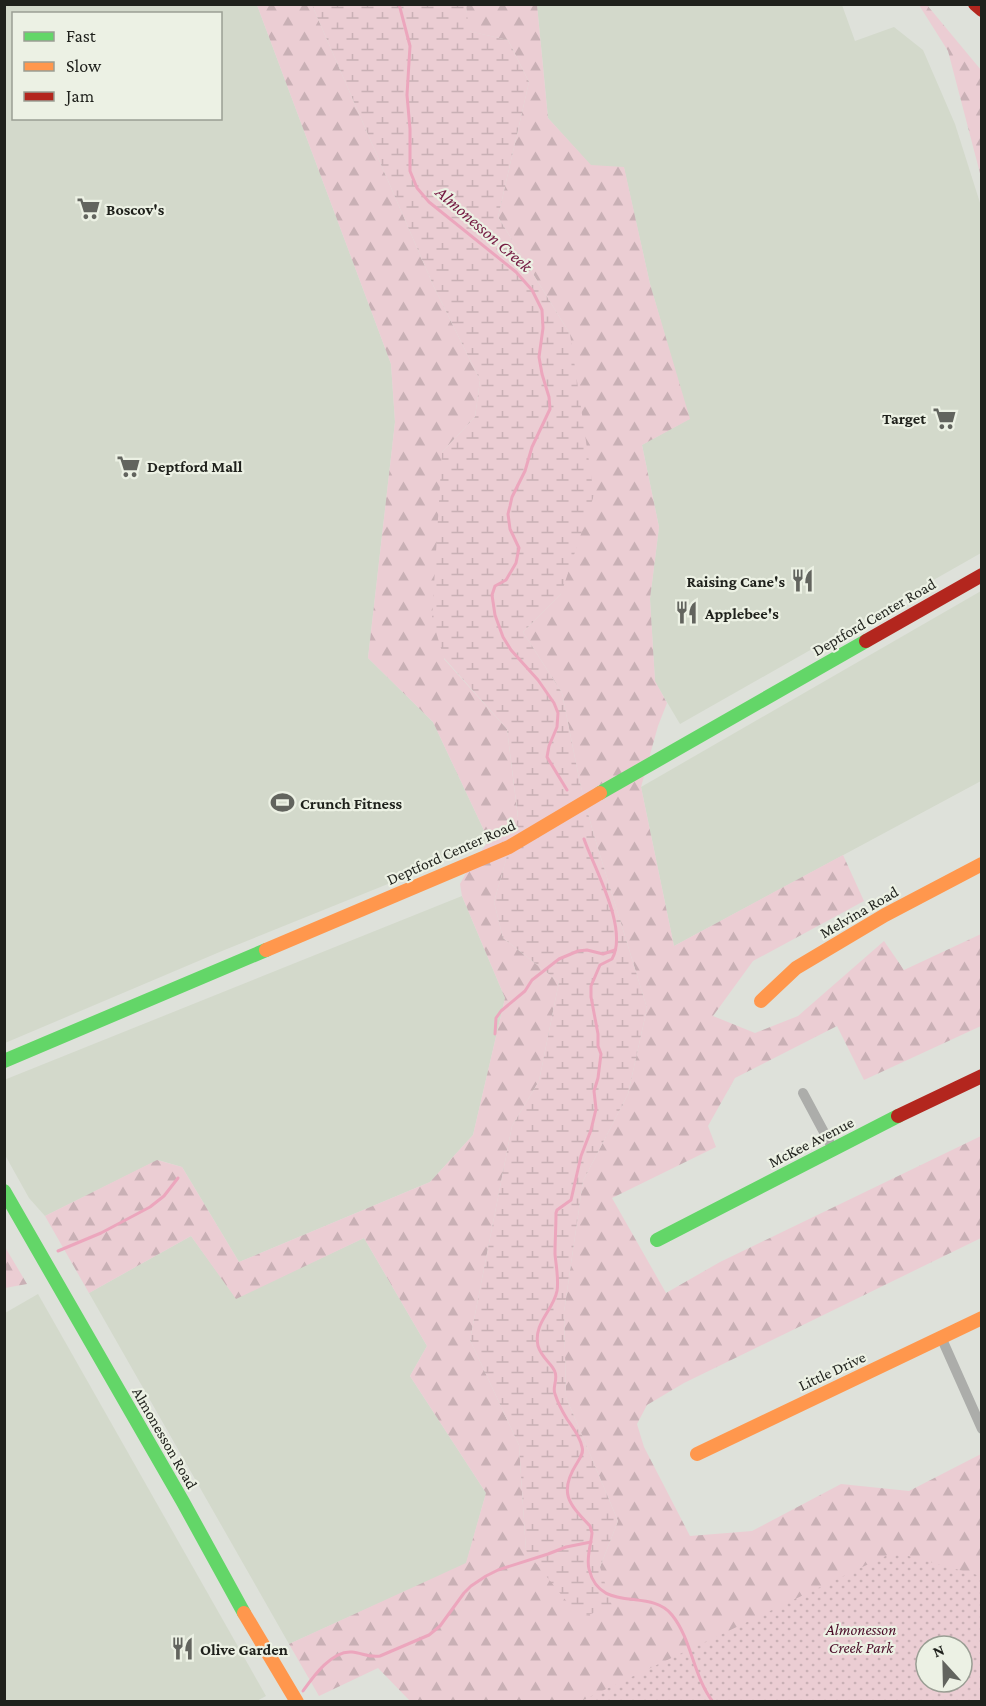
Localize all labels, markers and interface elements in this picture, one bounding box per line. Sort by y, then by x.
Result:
legend [12,12,222,120]
text: Fast [66,26,97,46]
text: Slow [66,56,102,76]
text: Jam [64,86,95,106]
water label: Almonesson Creek [431,181,537,277]
supermarket icon: Boscov's [75,196,101,222]
place label: Boscov's [106,201,165,218]
supermarket icon: Target [931,405,957,431]
place label: Target [882,410,926,427]
supermarket icon: Deptford Mall [116,453,142,479]
place label: Deptford Mall [147,458,243,475]
restaurant icon: Raising Cane's [790,568,816,594]
place label: Raising Cane's [686,573,785,590]
street label: Deptford Center Road [810,575,939,660]
restaurant icon: Applebee's [674,600,700,626]
place label: Applebee's [704,605,779,622]
sports icon: Crunch Fitness [269,790,295,816]
place label: Crunch Fitness [300,795,403,812]
street label: Deptford Center Road [384,816,519,889]
street label: Melvina Road [817,882,902,941]
street label: McKee Avenue [766,1113,856,1171]
street label: Little Drive [796,1348,868,1394]
street label: Almonesson Road [129,1384,201,1492]
park label: Almonesson Creek Park [825,1621,896,1656]
north arrow [914,1634,974,1694]
restaurant icon: Olive Garden [169,1636,195,1662]
place label: Olive Garden [200,1641,288,1658]
text: N [930,1641,947,1660]

